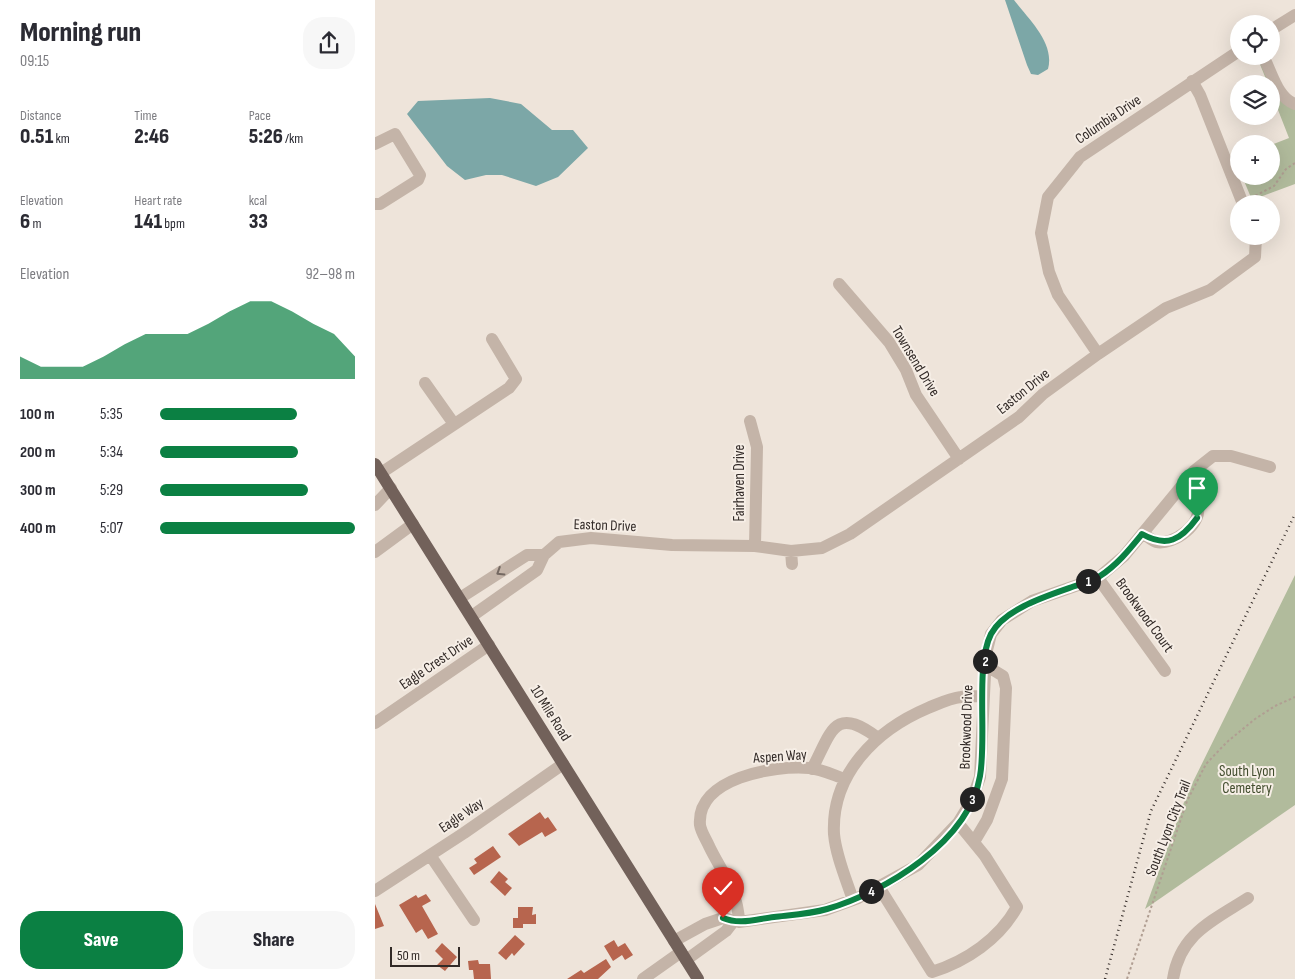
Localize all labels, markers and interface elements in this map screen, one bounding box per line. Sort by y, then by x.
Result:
map controls [1230,15,1280,245]
button: locate [1230,15,1280,65]
text: Morning run [20,16,141,49]
button: share [303,17,355,69]
text: 09:15 [20,52,49,71]
button: layers [1230,75,1280,125]
street label: Columbia Drive [1072,90,1145,148]
text: Distance [20,107,61,124]
text: Time [134,107,157,124]
text: Pace [249,107,271,124]
text: 0.51 [20,124,53,149]
text: 2:46 [134,124,169,149]
text: 5:26 [249,124,283,149]
text: km [53,130,70,147]
text: /km [283,130,303,147]
button: + [1230,135,1280,185]
text: Elevation [20,192,63,209]
text: Heart rate [134,192,182,209]
text: kcal [249,192,267,209]
button: − [1230,195,1280,245]
text: 6 [20,209,30,234]
text: 141 [134,209,162,234]
text: 33 [249,209,268,234]
text: m [30,215,41,232]
text: bpm [162,215,185,232]
text: Elevation [20,265,69,284]
text: 92–98 m [305,265,355,284]
street label: Townsend Drive [887,323,944,400]
street label: Easton Drive [993,364,1054,419]
text: 100 m [20,405,55,424]
text: 5:35 [100,405,123,424]
text: 200 m [20,443,55,462]
text: 5:34 [100,443,123,462]
street label: Fairhaven Drive [730,444,749,522]
pin [1176,467,1218,518]
icon: arrive [1183,474,1211,502]
text: 300 m [20,481,56,500]
text: 5:29 [100,481,123,500]
street label: Easton Drive [573,515,637,536]
text: 400 m [20,519,56,538]
text: 5:07 [100,519,123,538]
one-way arrow [497,566,506,576]
pin: 1 [1075,568,1101,594]
text: 1 [1086,573,1091,590]
street label: Brookwood Court [1111,574,1178,656]
street label: Eagle Crest Drive [396,631,477,694]
pin: 2 [973,648,997,674]
text: 2 [982,653,989,670]
street label: 10 Mile Road [526,682,575,745]
street label: Brookwood Drive [956,684,977,770]
street label: Aspen Way [752,745,808,768]
park label: South Lyon Cemetery [1219,762,1275,798]
street label: South Lyon City Trail [1141,777,1196,879]
pin: 3 [959,786,985,812]
text: 3 [969,791,976,808]
street label: Eagle Way [435,794,487,837]
pin [702,867,744,918]
icon: check [709,874,737,902]
pin: 4 [859,878,883,904]
text: 4 [868,883,875,900]
button: Save [20,911,183,969]
button: Share [193,911,355,969]
scale bar [390,944,460,967]
text: 50 m [397,947,420,964]

